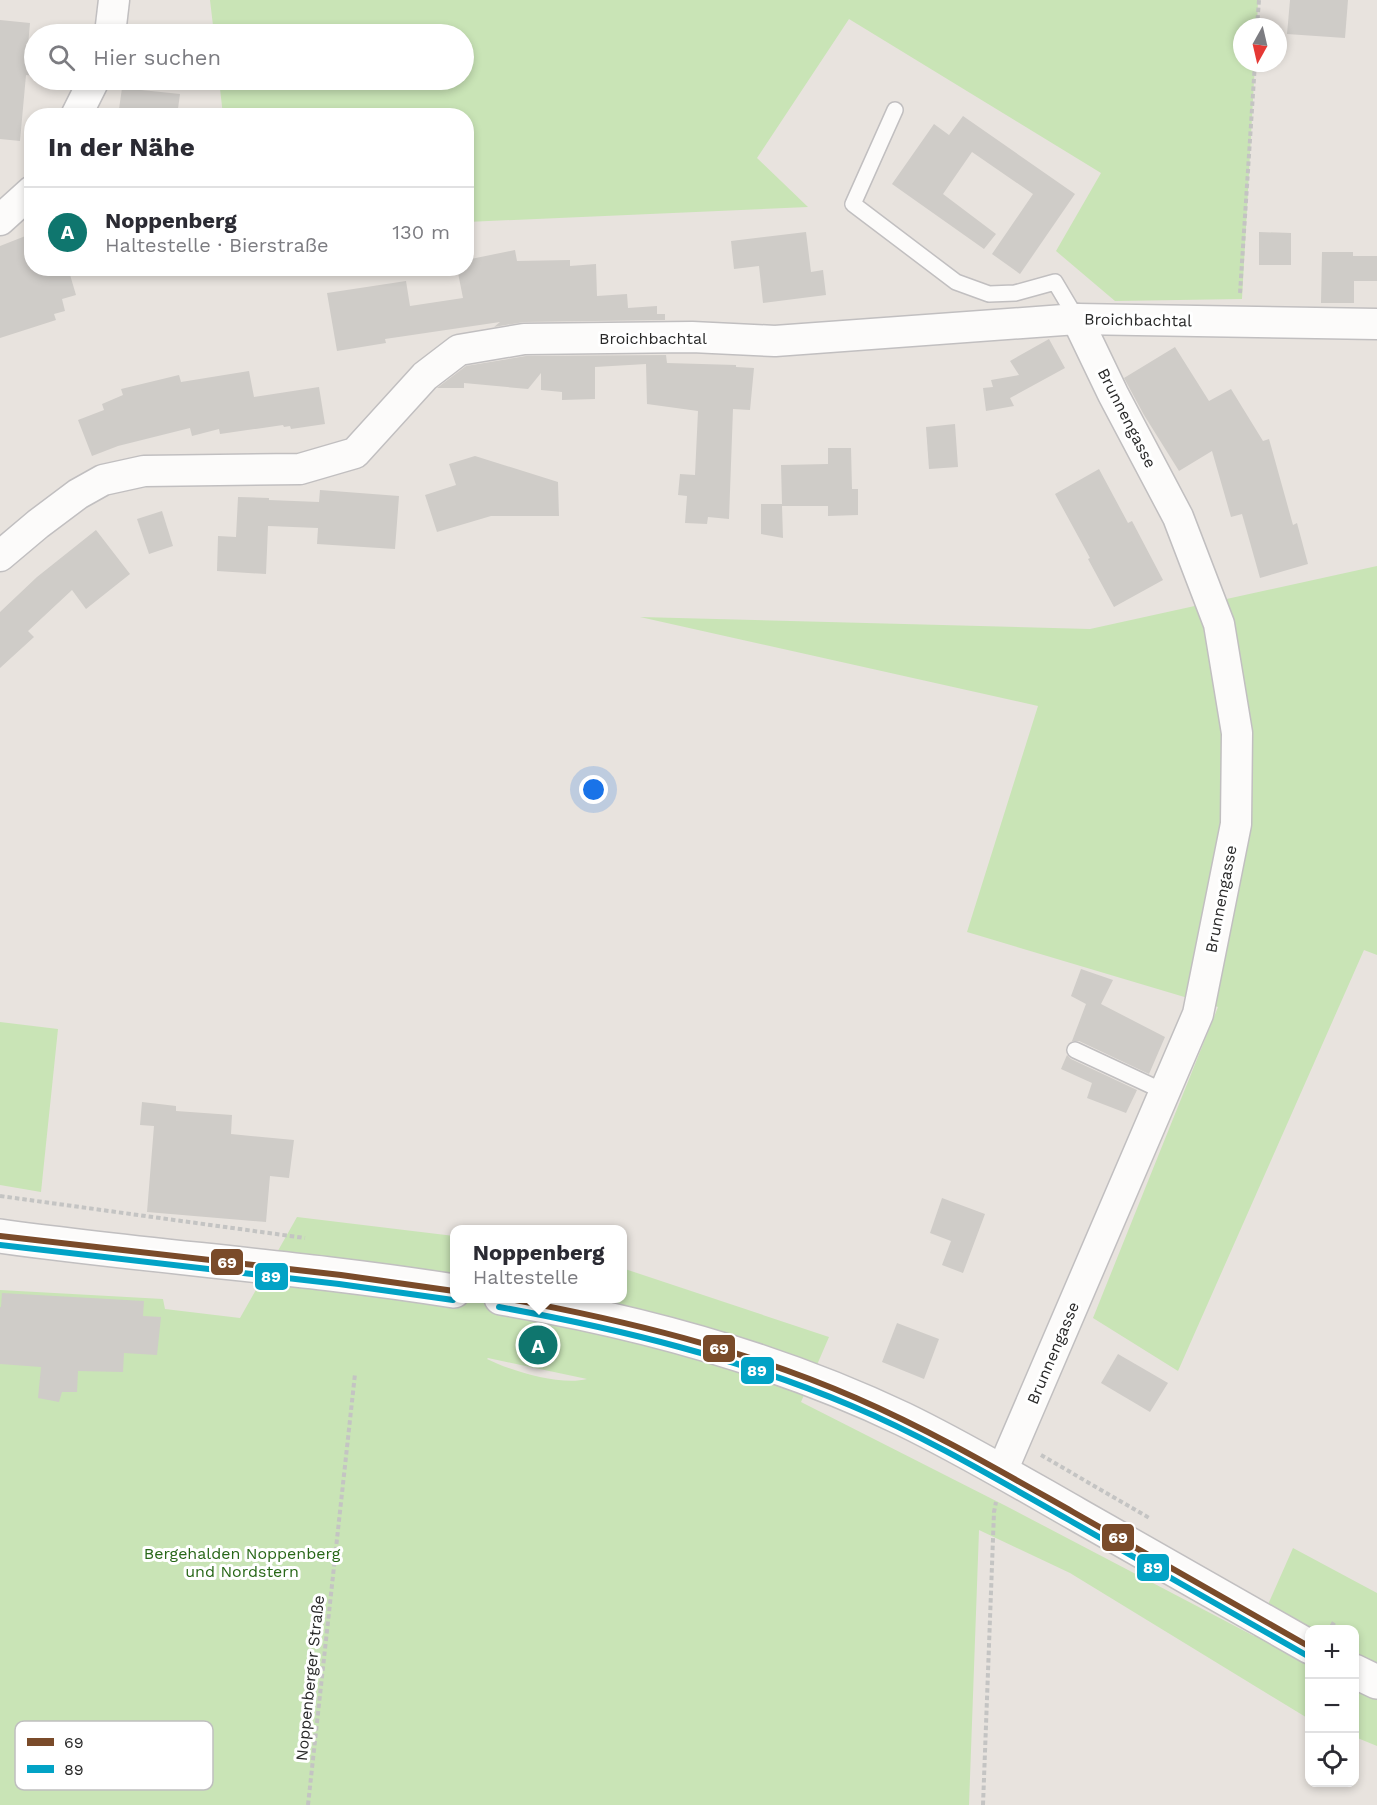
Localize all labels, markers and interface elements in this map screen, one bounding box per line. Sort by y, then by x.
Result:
north arrow [1233,18,1287,72]
search box [24,24,474,90]
icon: search [45,41,78,74]
text: Hier suchen [93,45,221,70]
text: In der Nähe [48,132,195,162]
text: Noppenberg [105,208,236,233]
text: A [61,220,74,244]
text: 130 m [392,220,450,244]
text: Haltestelle · Bierstraße [105,233,329,257]
street label: Broichbachtal [1084,310,1192,330]
street label: Broichbachtal [599,329,707,348]
street label: Brunnengasse [1094,365,1160,471]
your location [579,775,608,804]
street label: Brunnengasse [1201,843,1241,955]
popup [450,1225,627,1303]
text: Noppenberg [473,1240,604,1265]
line badge: 69 [210,1248,244,1276]
text: 69 [217,1253,237,1272]
line badge: 89 [254,1262,289,1291]
text: Haltestelle [473,1265,579,1289]
text: 89 [261,1267,281,1286]
street label: Brunnengasse [1023,1299,1083,1407]
pin: A [518,1322,558,1368]
line badge: 69 [702,1334,736,1363]
text: 69 [709,1339,729,1358]
line badge: 89 [740,1356,775,1385]
text: 89 [747,1361,767,1380]
line badge: 69 [1101,1523,1135,1552]
text: 69 [1108,1528,1128,1547]
park label: Bergehalden Noppenberg und Nordstern [144,1544,341,1581]
line badge: 89 [1136,1553,1170,1582]
text: 89 [1143,1558,1163,1577]
street label: Noppenberger Straße [292,1594,328,1762]
map controls [1305,1625,1359,1787]
button: + [1305,1625,1359,1679]
button: − [1305,1679,1359,1733]
legend [15,1721,213,1790]
text: 69 [64,1733,84,1752]
button: locate [1305,1733,1359,1787]
text: 89 [64,1760,84,1779]

